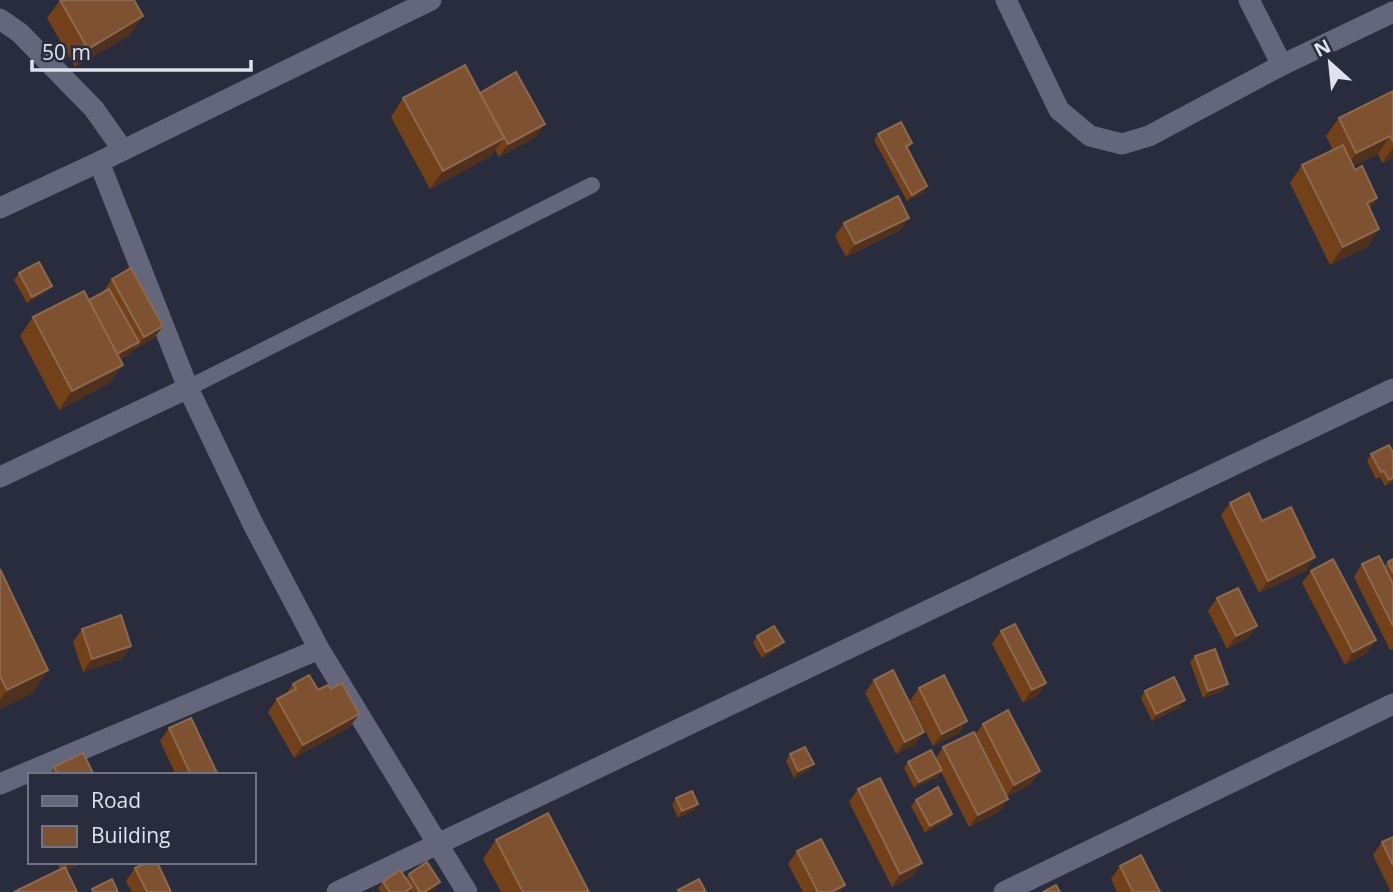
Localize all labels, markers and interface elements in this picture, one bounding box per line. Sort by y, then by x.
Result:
scale bar [32,28,250,72]
north arrow [1295,28,1365,98]
text: N [1309,33,1335,63]
text: 50 m [42,38,91,66]
legend [28,773,256,864]
text: Road [91,786,141,814]
text: Building [91,821,170,849]

